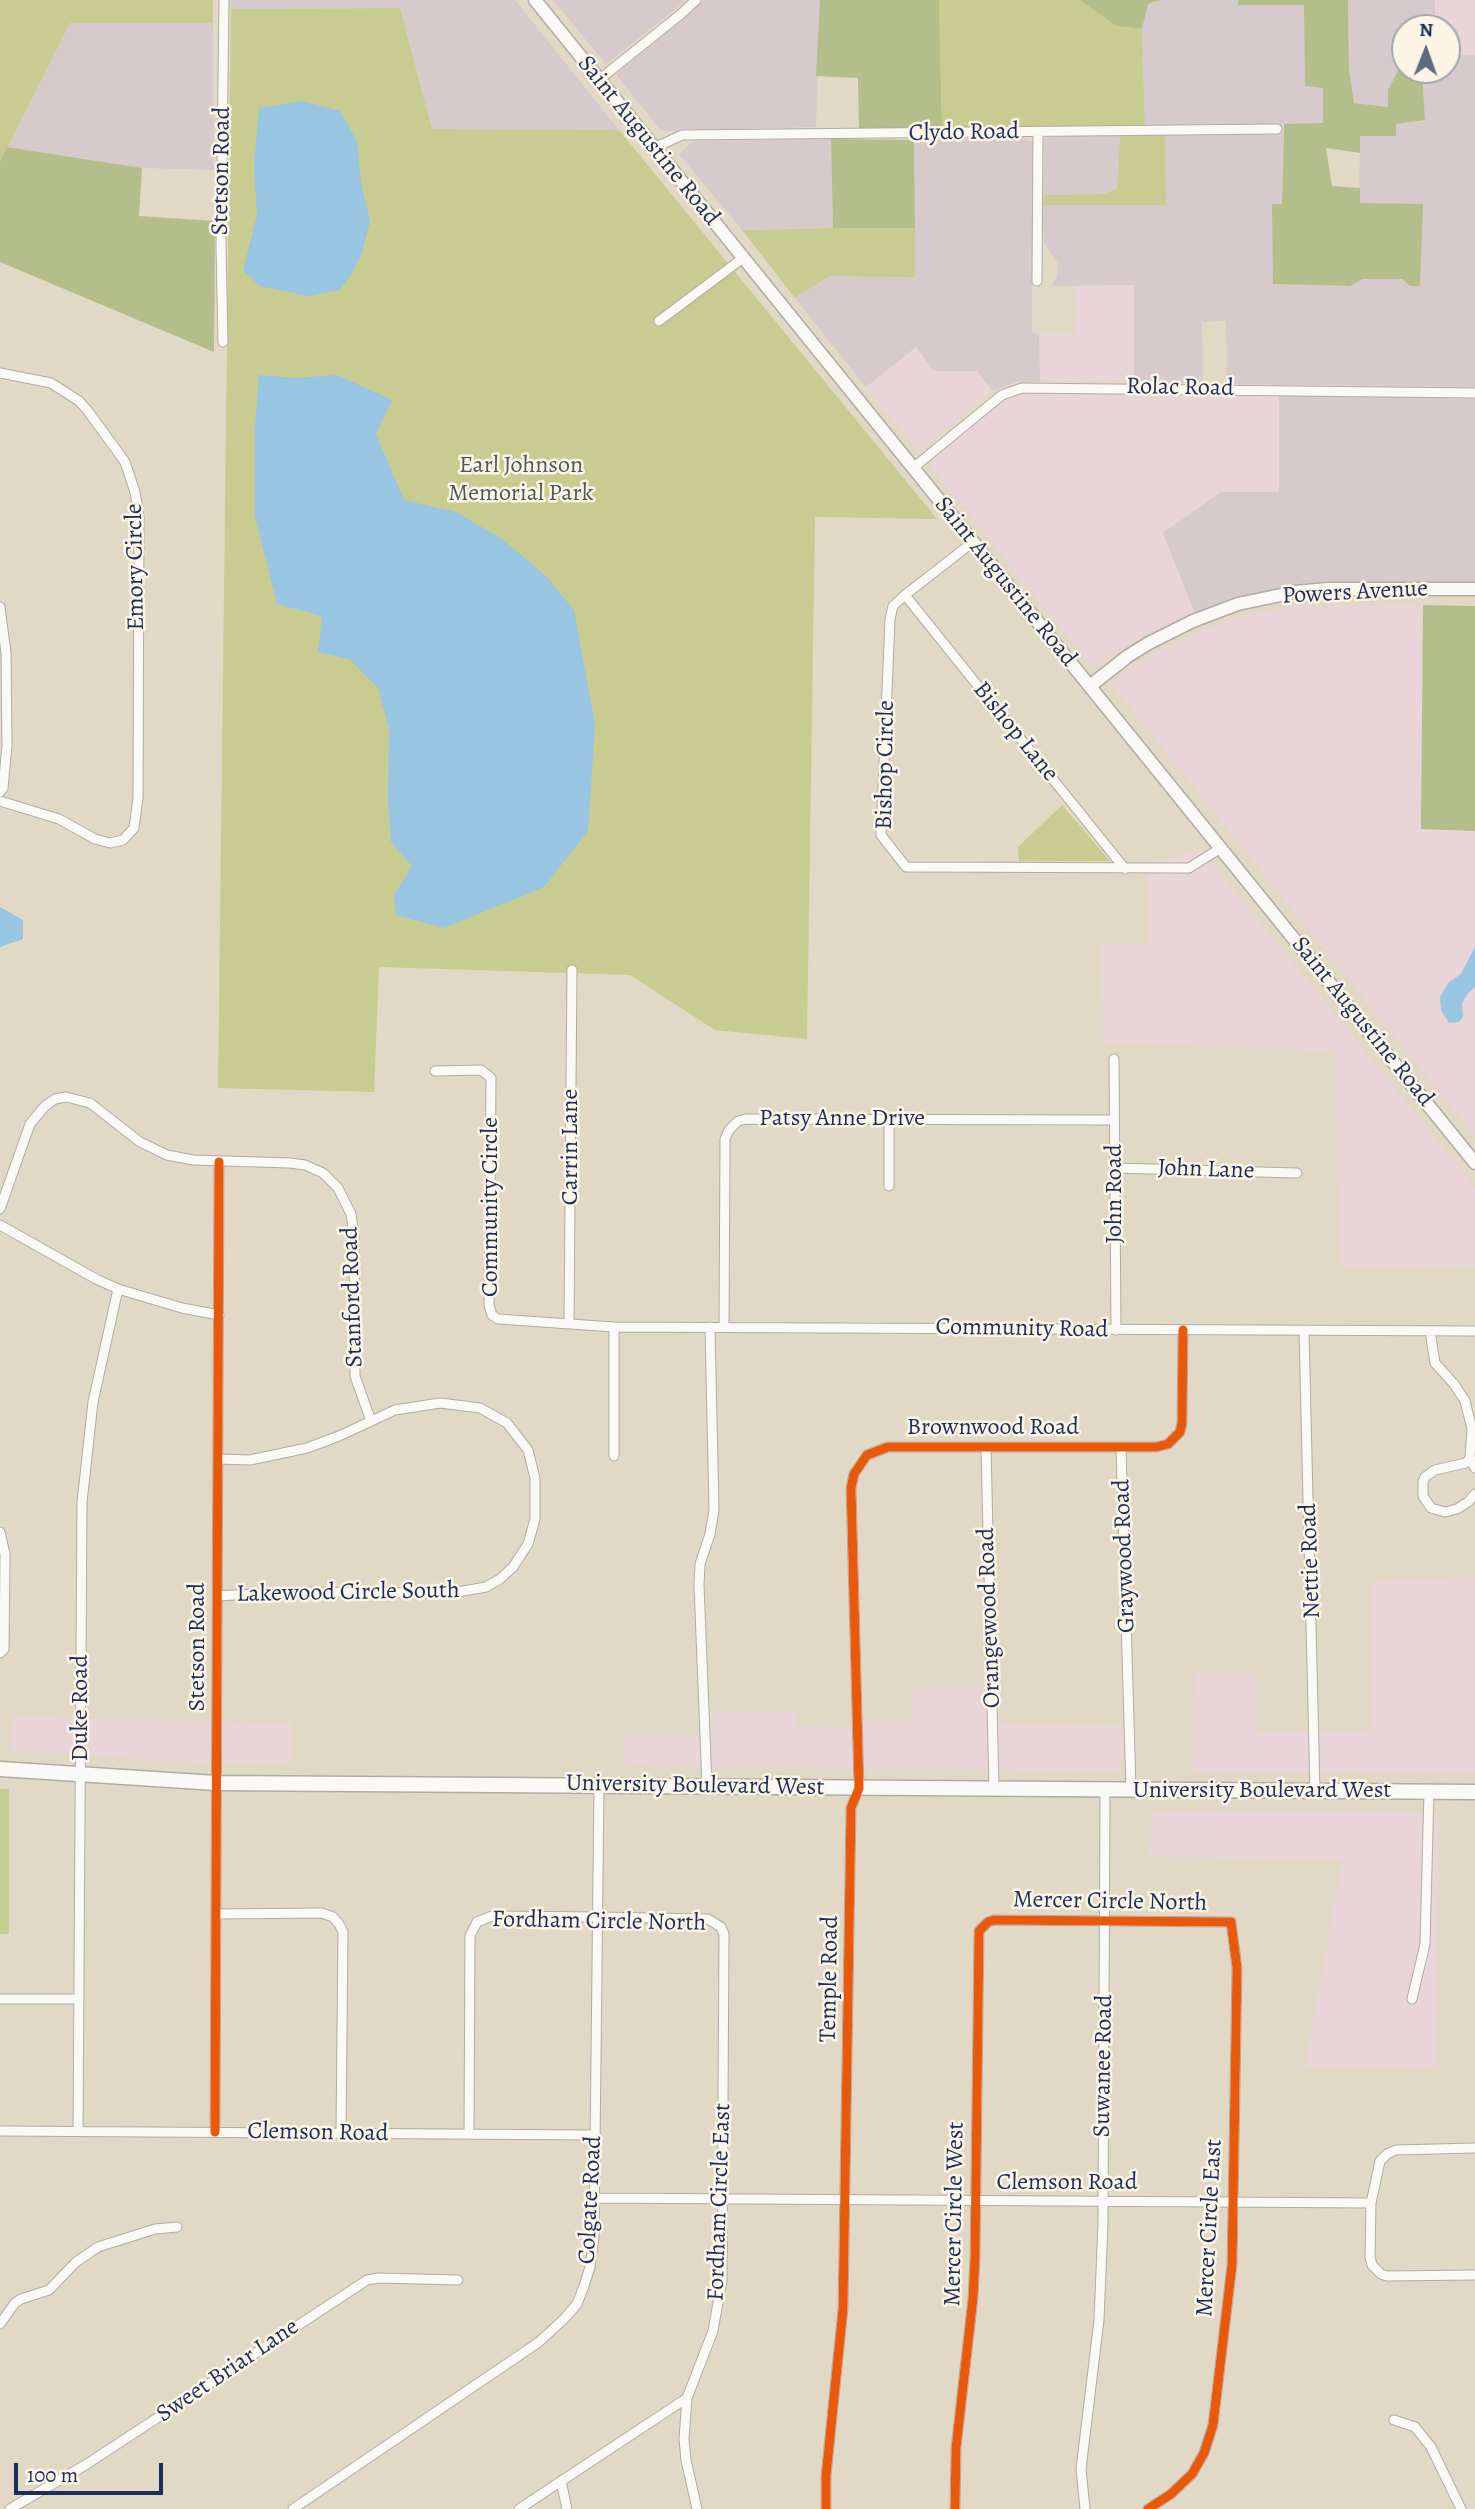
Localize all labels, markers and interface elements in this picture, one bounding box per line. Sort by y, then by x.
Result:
north arrow [1391,14,1461,84]
text: N [1419,17,1433,43]
street label: Saint Augustine Road [571,50,725,232]
street label: Stetson Road [206,106,238,236]
street label: Clydo Road [908,118,1020,148]
street label: Rolac Road [1126,373,1234,403]
park label: Earl Johnson Memorial Park [448,452,594,508]
street label: Saint Augustine Road [928,491,1082,673]
street label: Emory Circle [120,503,152,631]
street label: Powers Avenue [1281,575,1429,611]
street label: Bishop Lane [966,676,1064,788]
street label: Bishop Circle [870,700,902,830]
street label: Saint Augustine Road [1285,931,1439,1113]
street label: Carrin Lane [557,1089,585,1205]
street label: Patsy Anne Drive [759,1105,925,1133]
street label: Community Circle [477,1117,505,1297]
street label: John Road [1101,1144,1129,1244]
street label: John Lane [1157,1154,1255,1186]
street label: Stanford Road [336,1226,370,1368]
street label: Community Road [935,1313,1109,1345]
street label: Brownwood Road [907,1414,1079,1442]
street label: Graywood Road [1108,1479,1142,1633]
street label: Nettie Road [1295,1503,1327,1619]
street label: Orangewood Road [972,1527,1008,1709]
street label: Lakewood Circle South [236,1577,460,1609]
street label: Stetson Road [184,1583,212,1711]
street label: Duke Road [67,1655,95,1761]
street label: University Boulevard West [566,1769,824,1803]
street label: University Boulevard West [1133,1777,1391,1805]
street label: Mercer Circle North [1013,1886,1207,1918]
street label: Fordham Circle North [492,1906,706,1938]
street label: Temple Road [814,1916,846,2042]
street label: Suwanee Road [1088,1994,1120,2138]
street label: Fordham Circle East [702,2103,738,2301]
street label: Clemson Road [247,2117,389,2149]
street label: Mercer Circle West [939,2121,971,2307]
street label: Colgate Road [573,2135,609,2265]
street label: Mercer Circle East [1191,2138,1229,2318]
street label: Clemson Road [996,2169,1138,2197]
street label: Sweet Briar Lane [151,2313,305,2429]
scale bar [18,2450,166,2494]
text: 100 m [27,2461,78,2489]

